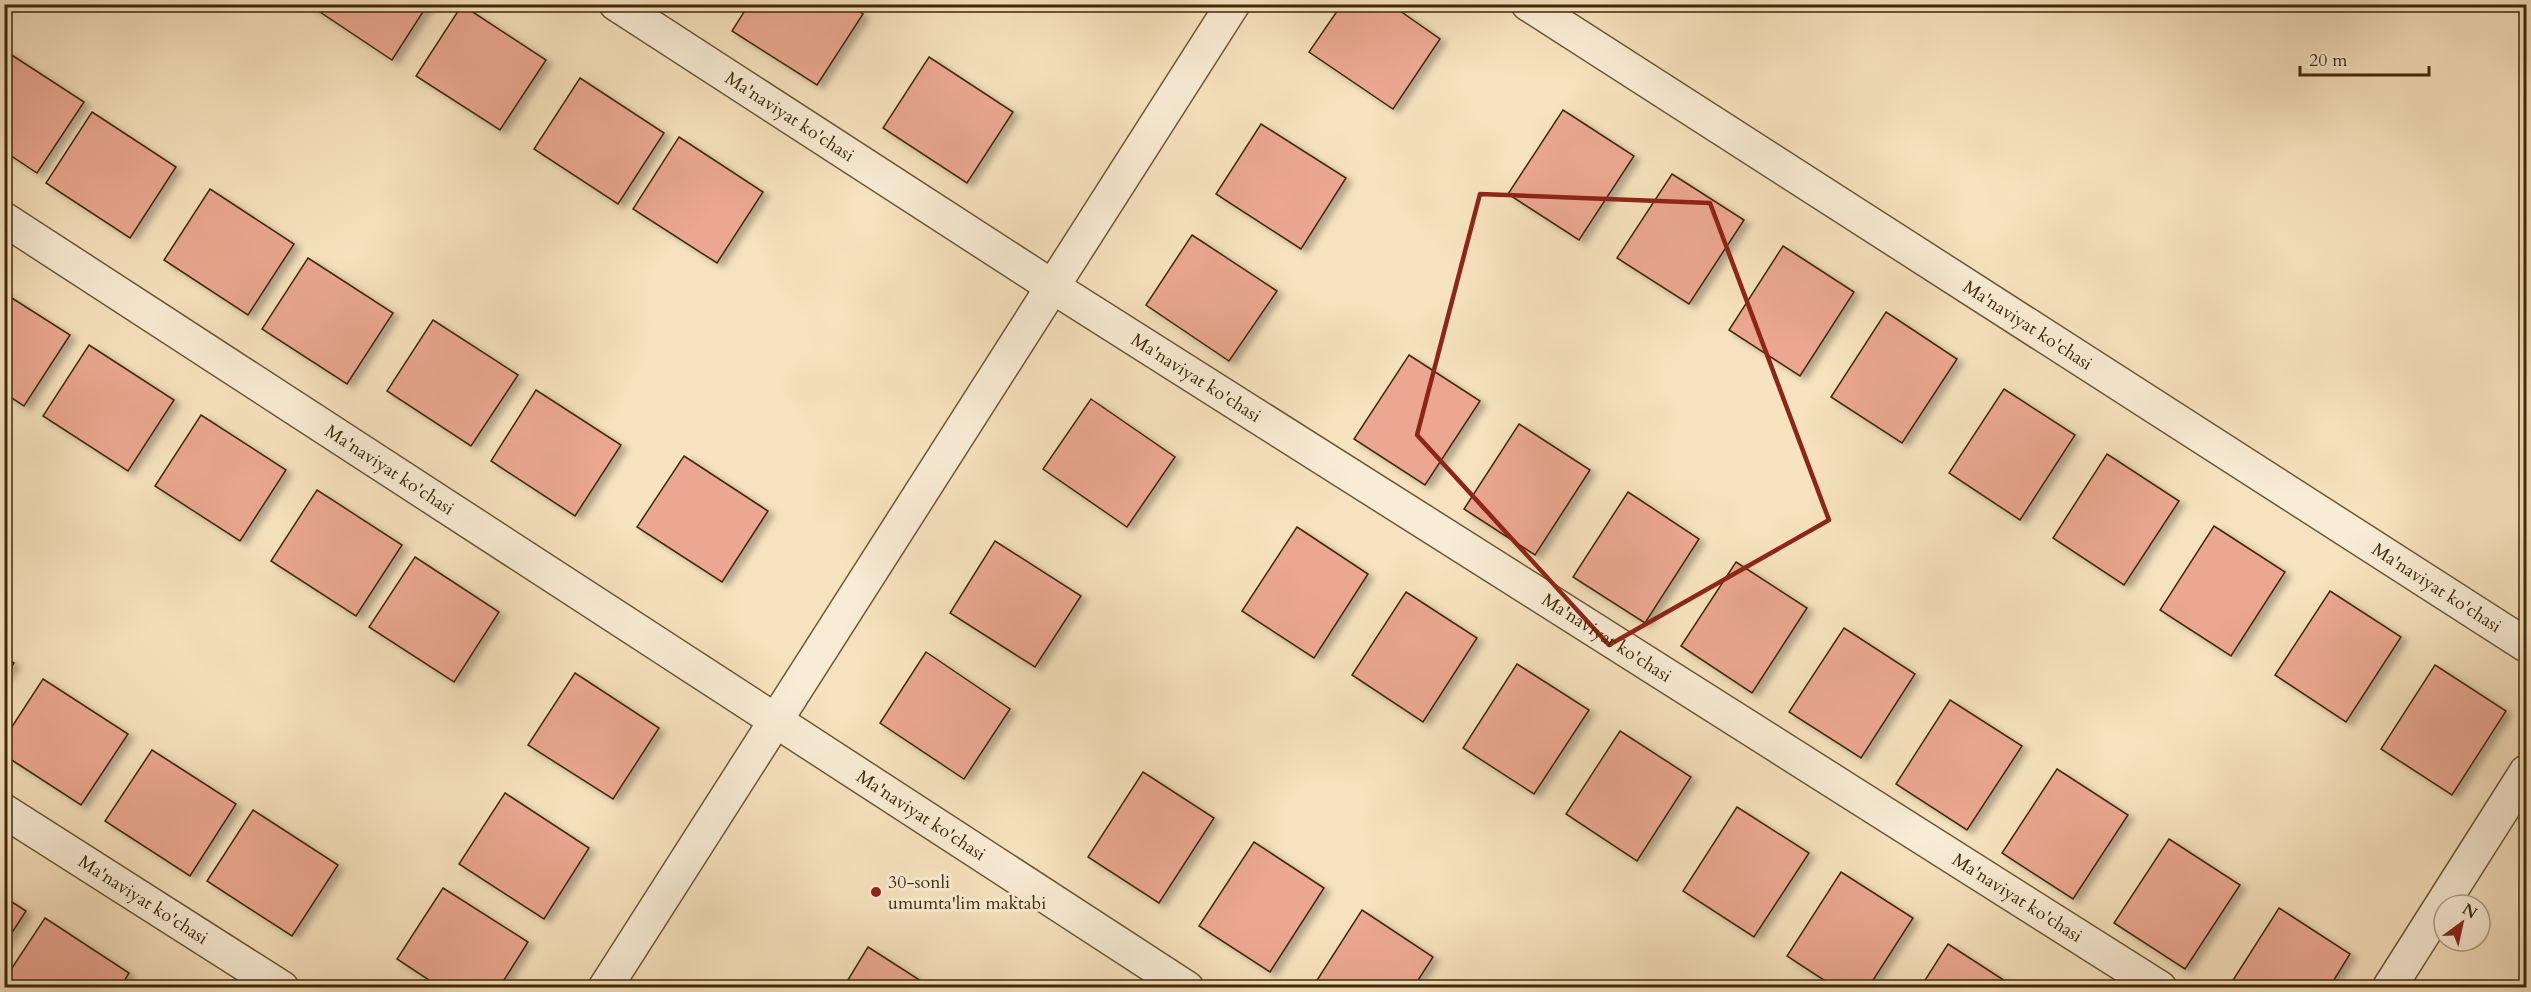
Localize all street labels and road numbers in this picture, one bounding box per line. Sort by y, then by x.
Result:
street label: Ma'naviyat ko'chasi [720,66,859,168]
street label: Ma'naviyat ko'chasi [1958,275,2097,376]
street label: Ma'naviyat ko'chasi [1126,328,1266,429]
street label: Ma'naviyat ko'chasi [320,419,459,521]
street label: Ma'naviyat ko'chasi [2367,537,2506,639]
street label: Ma'naviyat ko'chasi [1537,588,1676,689]
street label: Ma'naviyat ko'chasi [852,764,990,867]
street label: Ma'naviyat ko'chasi [1947,848,2087,949]
street label: Ma'naviyat ko'chasi [73,849,213,951]

